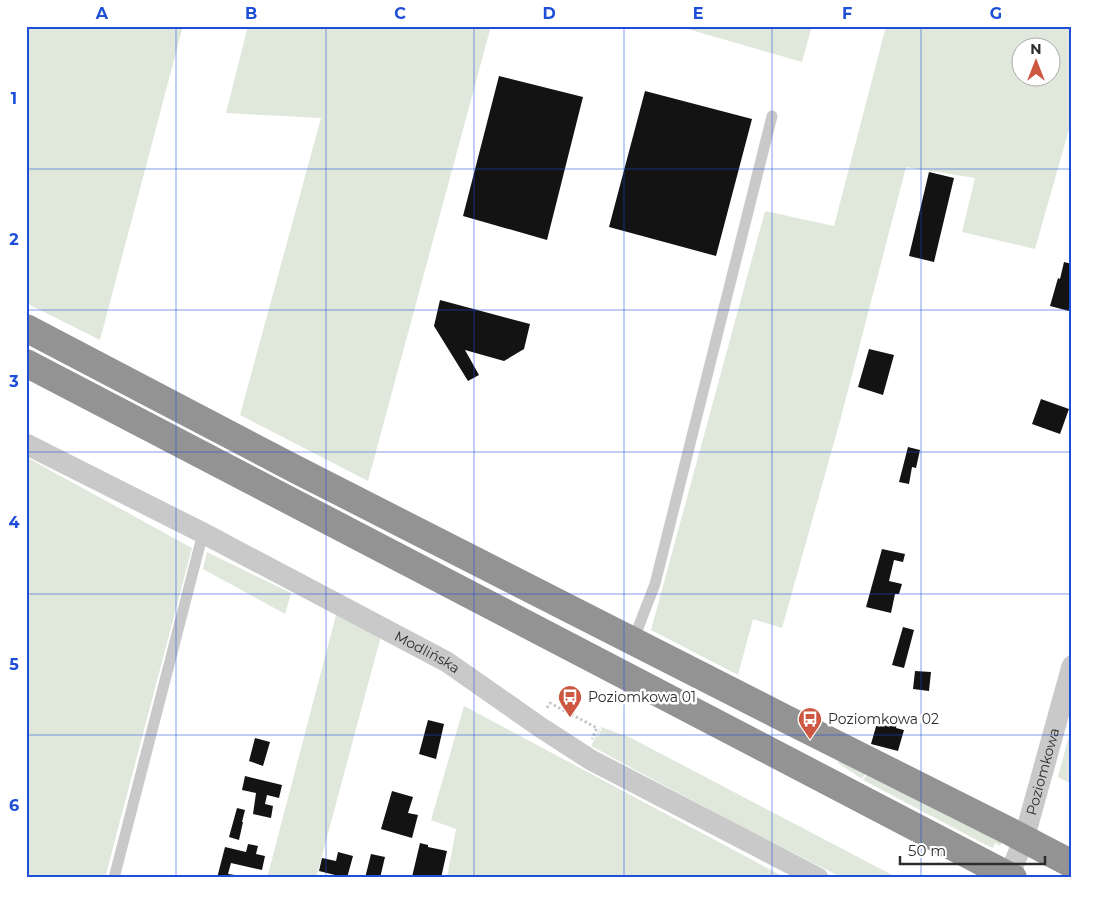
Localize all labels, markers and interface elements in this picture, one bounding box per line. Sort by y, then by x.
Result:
text: A [95,4,109,23]
text: B [245,4,257,23]
text: C [394,4,406,23]
text: D [542,4,556,23]
text: E [693,4,703,23]
text: F [842,4,852,23]
text: G [990,4,1002,23]
north arrow [1010,38,1060,88]
text: N [1030,40,1042,58]
text: 1 [11,89,17,108]
text: 2 [9,230,19,249]
text: 3 [8,372,19,391]
text: 4 [8,513,20,532]
street label: Modlińska [391,627,464,677]
text: 5 [9,655,19,674]
bus stop icon: Poziomkowa 01 [557,684,583,718]
place label: Poziomkowa 01 [588,688,696,706]
bus stop icon: Poziomkowa 02 [797,706,823,740]
place label: Poziomkowa 02 [828,710,939,728]
street label: Poziomkowa [1022,726,1063,817]
text: 6 [9,796,19,815]
scale bar [900,834,1046,866]
text: 50 m [908,841,946,860]

